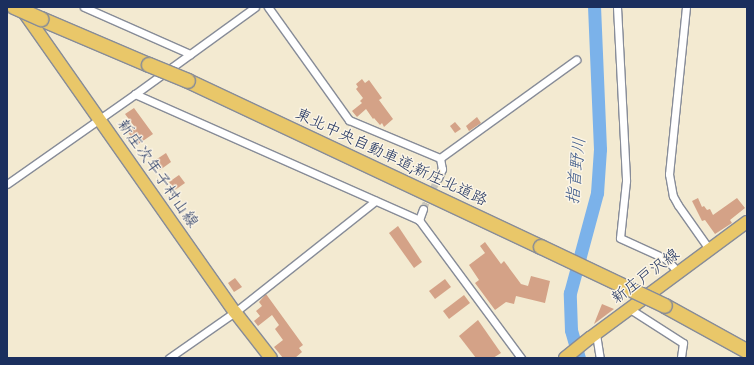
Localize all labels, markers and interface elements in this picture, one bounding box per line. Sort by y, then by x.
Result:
street label: 東北中央自動車道;新庄北道路 [292,105,490,211]
street label: 新庄次年子村山線 [112,116,202,232]
water label: 指首野川 [563,136,591,206]
street label: 新庄戸沢線 [608,245,684,309]

